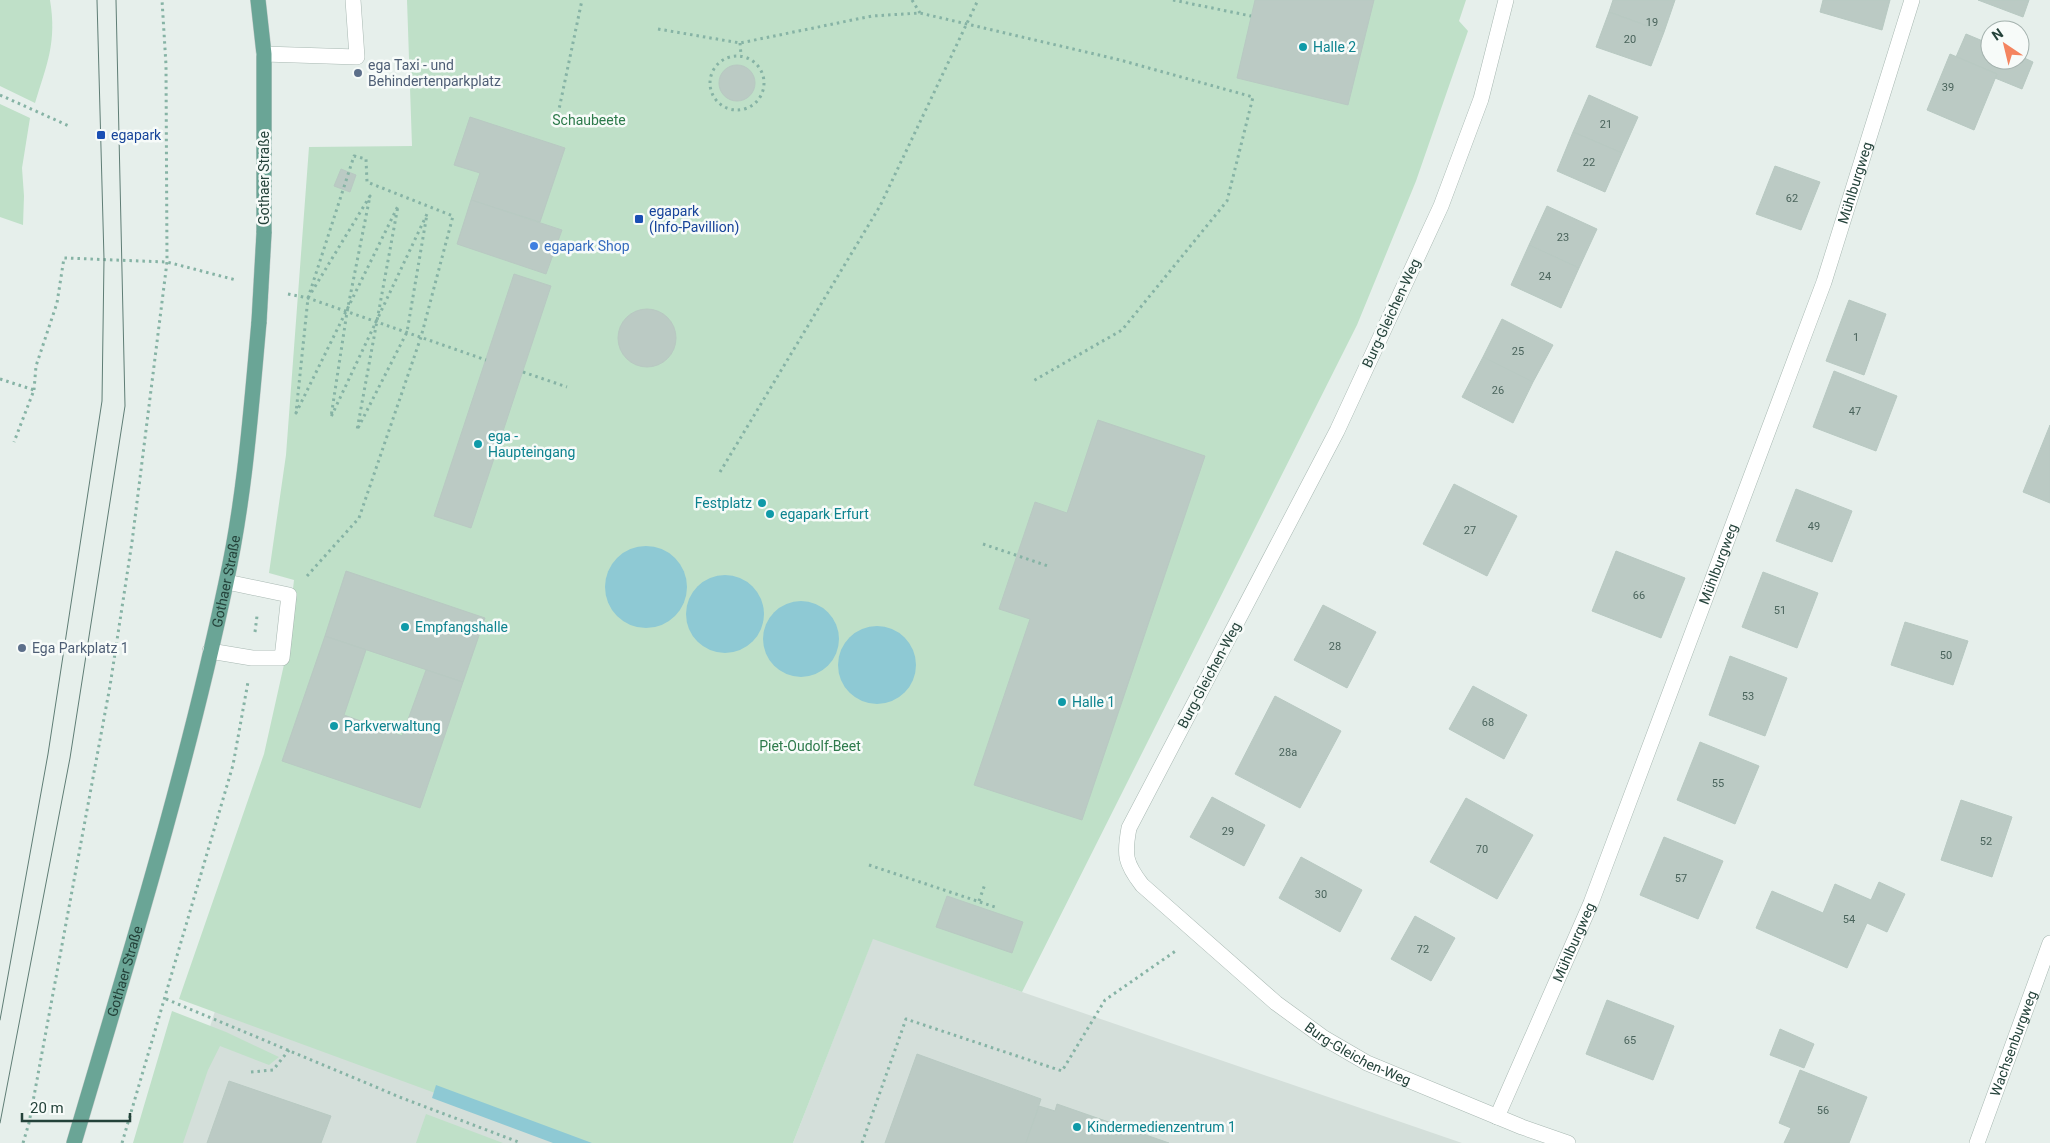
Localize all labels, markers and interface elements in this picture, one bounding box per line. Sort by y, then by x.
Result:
house number: 19 [1646,16,1658,29]
north arrow [1980,20,2030,70]
text: N [1989,25,2006,44]
house number: 20 [1624,33,1636,46]
place label: Halle 2 [1313,39,1356,55]
marker: Halle 2 [1297,41,1309,53]
place label: ega Taxi - und Behindertenparkplatz [368,57,501,89]
marker: ega Taxi - und Behindertenparkplatz [352,67,364,79]
house number: 39 [1942,81,1954,94]
park label: Schaubeete [552,112,626,128]
house number: 21 [1600,118,1612,131]
place label: egapark [111,127,162,143]
marker: egapark [95,129,107,141]
street label: Gothaer Straße [256,131,272,225]
street label: Mühlburgweg [1835,140,1875,226]
house number: 22 [1583,156,1595,169]
house number: 62 [1786,192,1798,205]
place label: egapark (Info-Pavillion) [649,203,739,236]
marker: egapark (Info-Pavillion) [633,213,645,225]
house number: 23 [1557,231,1569,244]
place label: egapark Shop [544,238,630,254]
marker: egapark Shop [528,240,540,252]
street label: Burg-Gleichen-Weg [1359,256,1423,370]
house number: 24 [1539,270,1551,283]
house number: 1 [1853,331,1859,344]
house number: 25 [1512,345,1524,358]
house number: 26 [1492,384,1504,397]
house number: 47 [1849,405,1861,418]
place label: ega - Haupteingang [488,428,575,460]
marker: ega - Haupteingang [472,438,484,450]
place label: Festplatz [695,495,752,511]
marker: Festplatz [756,497,768,509]
place label: egapark Erfurt [780,506,869,522]
marker: egapark Erfurt [764,508,776,520]
house number: 49 [1808,520,1820,533]
street label: Mühlburgweg [1696,521,1741,606]
house number: 27 [1464,524,1476,537]
street label: Gothaer Straße [208,534,243,629]
house number: 66 [1633,589,1645,602]
house number: 51 [1774,604,1786,617]
place label: Empfangshalle [415,619,508,635]
street label: Burg-Gleichen-Weg [1174,619,1244,731]
marker: Empfangshalle [399,621,411,633]
place label: Ega Parkplatz 1 [32,640,129,656]
house number: 28 [1329,640,1341,653]
marker: Ega Parkplatz 1 [16,642,28,654]
house number: 50 [1940,649,1952,662]
house number: 53 [1742,690,1754,703]
place label: Halle 1 [1072,694,1115,710]
marker: Halle 1 [1056,696,1068,708]
house number: 68 [1482,716,1494,729]
place label: Parkverwaltung [344,718,441,734]
marker: Parkverwaltung [328,720,340,732]
park label: Piet-Oudolf-Beet [759,738,861,754]
house number: 28a [1279,746,1297,759]
house number: 55 [1712,777,1724,790]
house number: 29 [1222,825,1234,838]
house number: 52 [1980,835,1992,848]
house number: 70 [1476,843,1488,856]
house number: 57 [1675,872,1687,885]
house number: 30 [1315,888,1327,901]
street label: Mühlburgweg [1549,900,1598,984]
house number: 54 [1843,913,1855,926]
street label: Gothaer Straße [104,924,146,1019]
house number: 72 [1417,943,1429,956]
street label: Wachsenburgweg [1987,988,2040,1098]
street label: Burg-Gleichen-Weg [1302,1019,1413,1088]
house number: 65 [1624,1034,1636,1047]
scale bar [22,1090,130,1122]
text: 20 m [30,1099,64,1117]
house number: 56 [1817,1104,1829,1117]
place label: Kindermedienzentrum 1 [1087,1119,1236,1135]
marker: Kindermedienzentrum 1 [1071,1121,1083,1133]

